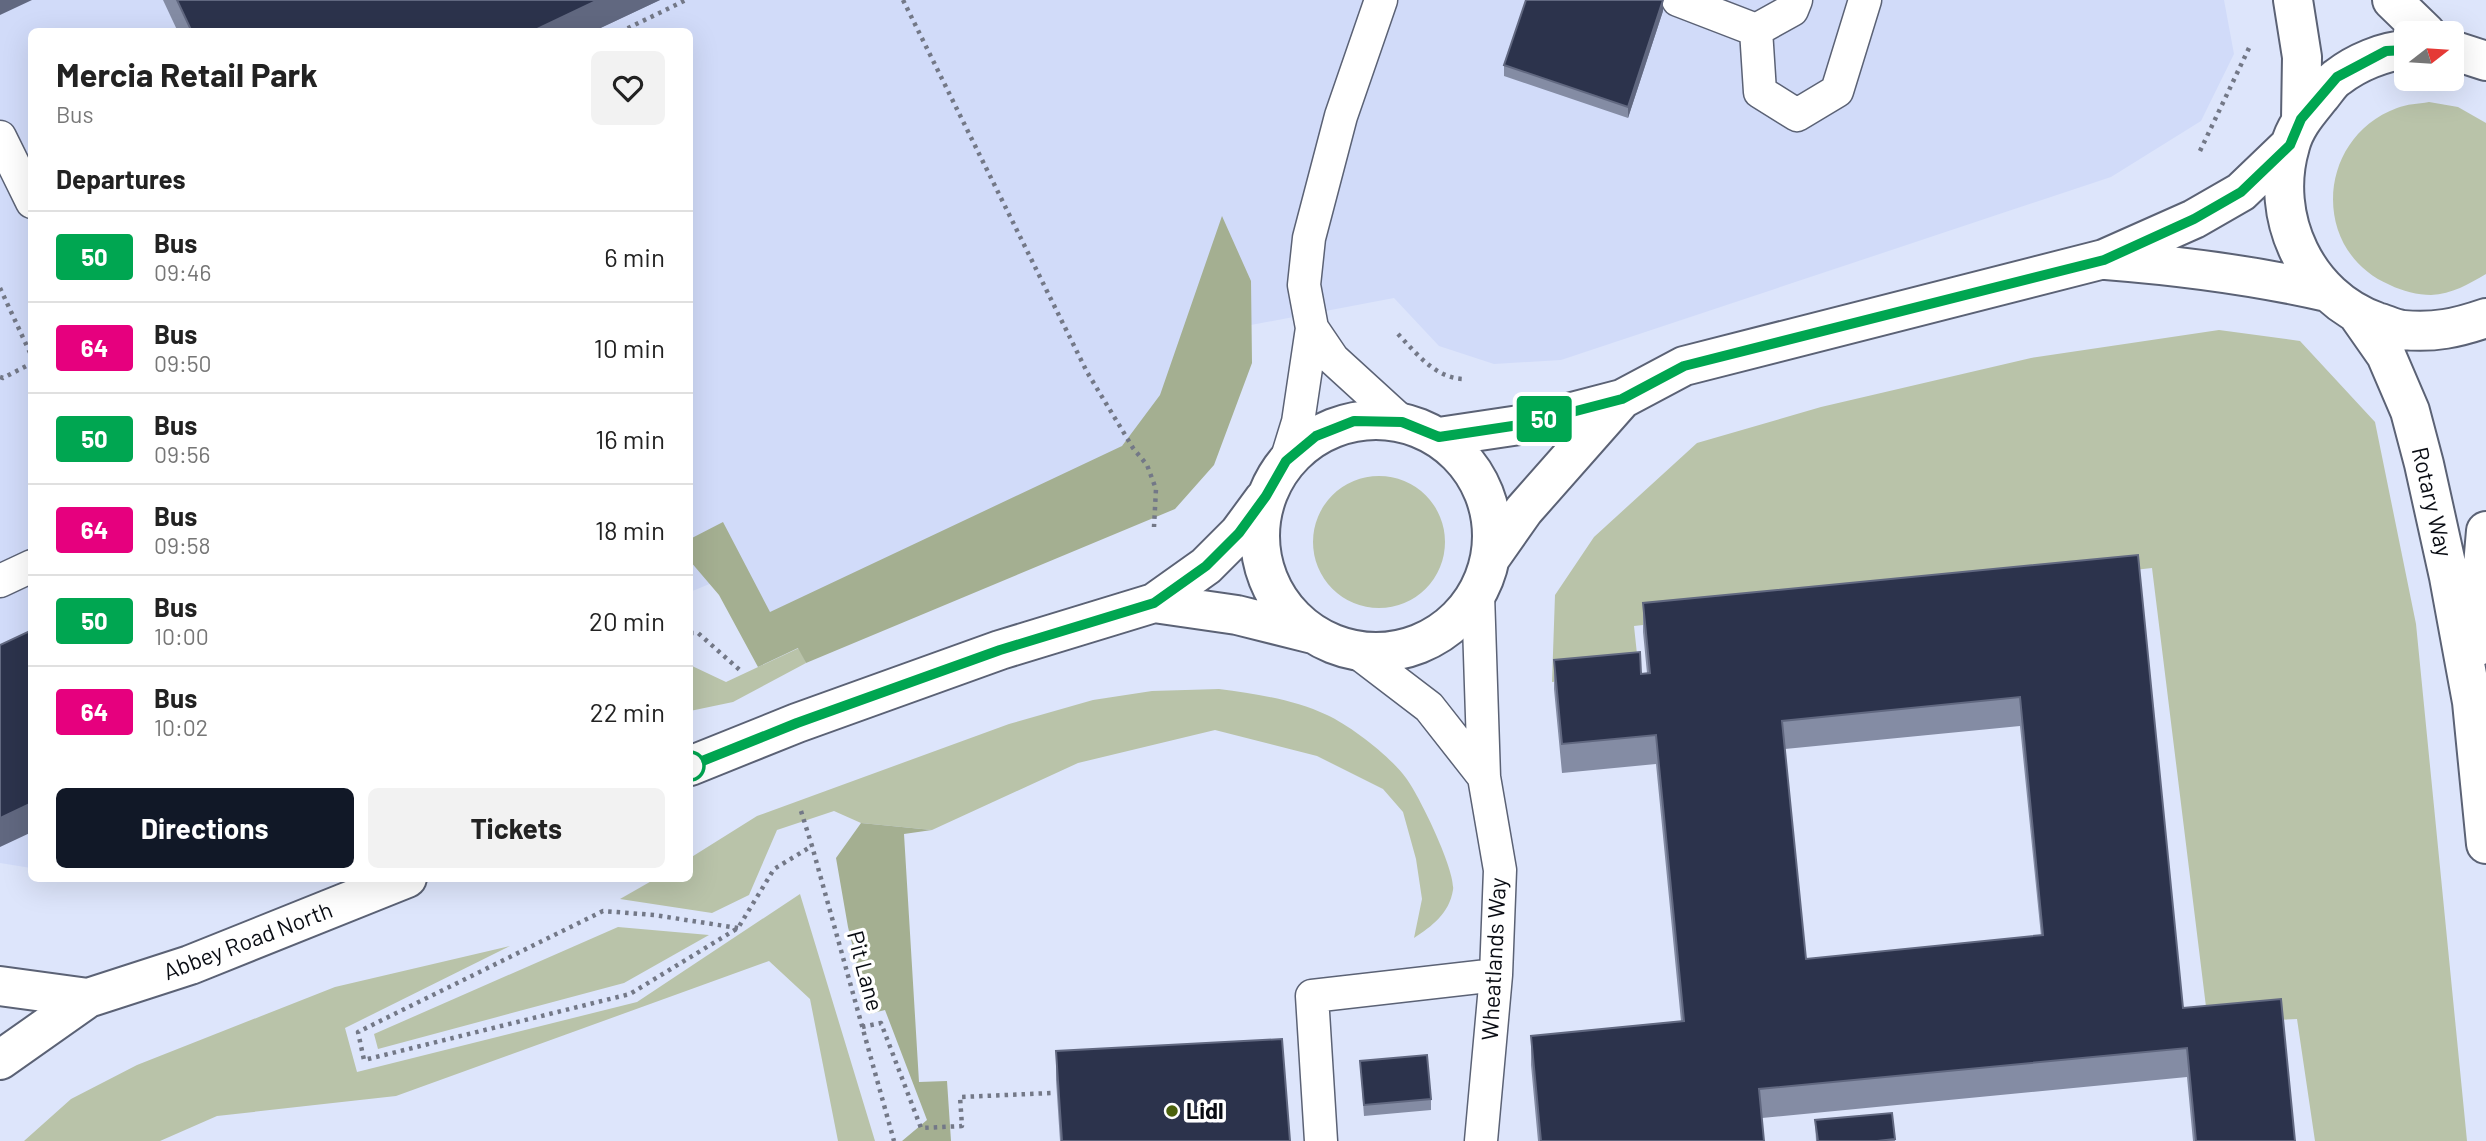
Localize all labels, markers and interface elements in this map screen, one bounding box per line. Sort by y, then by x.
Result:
north arrow [2394,21,2464,91]
map controls [2394,21,2464,91]
button: heart [591,51,665,125]
text: Mercia Retail Park [56,54,318,94]
text: Bus [56,100,94,128]
text: Departures [56,163,186,194]
text: Bus [154,227,197,258]
text: 6 min [604,241,665,272]
text: 50 [81,242,108,271]
text: 09:46 [154,258,211,286]
text: Bus [154,318,197,349]
text: 10 min [594,332,665,363]
text: 64 [81,333,108,362]
text: 09:50 [154,349,212,377]
line badge: 50 [1512,396,1576,442]
text: 50 [1531,404,1557,433]
text: Bus [154,409,197,440]
text: 16 min [595,423,665,454]
text: 50 [81,424,108,453]
text: 09:56 [154,440,210,468]
street label: Rotary Way [2407,444,2459,560]
text: Bus [154,500,197,531]
text: 18 min [595,514,665,545]
text: 64 [81,515,108,544]
text: 09:58 [154,531,211,559]
text: Bus [154,591,197,622]
text: 20 min [589,605,665,636]
text: 50 [81,606,108,635]
text: 10:00 [154,622,209,650]
text: Bus [154,682,197,713]
text: 22 min [590,696,665,727]
text: 64 [81,697,108,726]
text: 10:02 [154,713,208,741]
unlabelled marker [675,751,705,781]
button: Directions [56,788,354,868]
button: Tickets [368,788,665,868]
street label: Wheatlands Way [1475,876,1511,1041]
street label: Abbey Road North [159,895,336,985]
street label: Pit Lane [842,928,890,1014]
place label: Lidl [1186,1096,1224,1124]
marker: Lidl [1164,1103,1180,1119]

